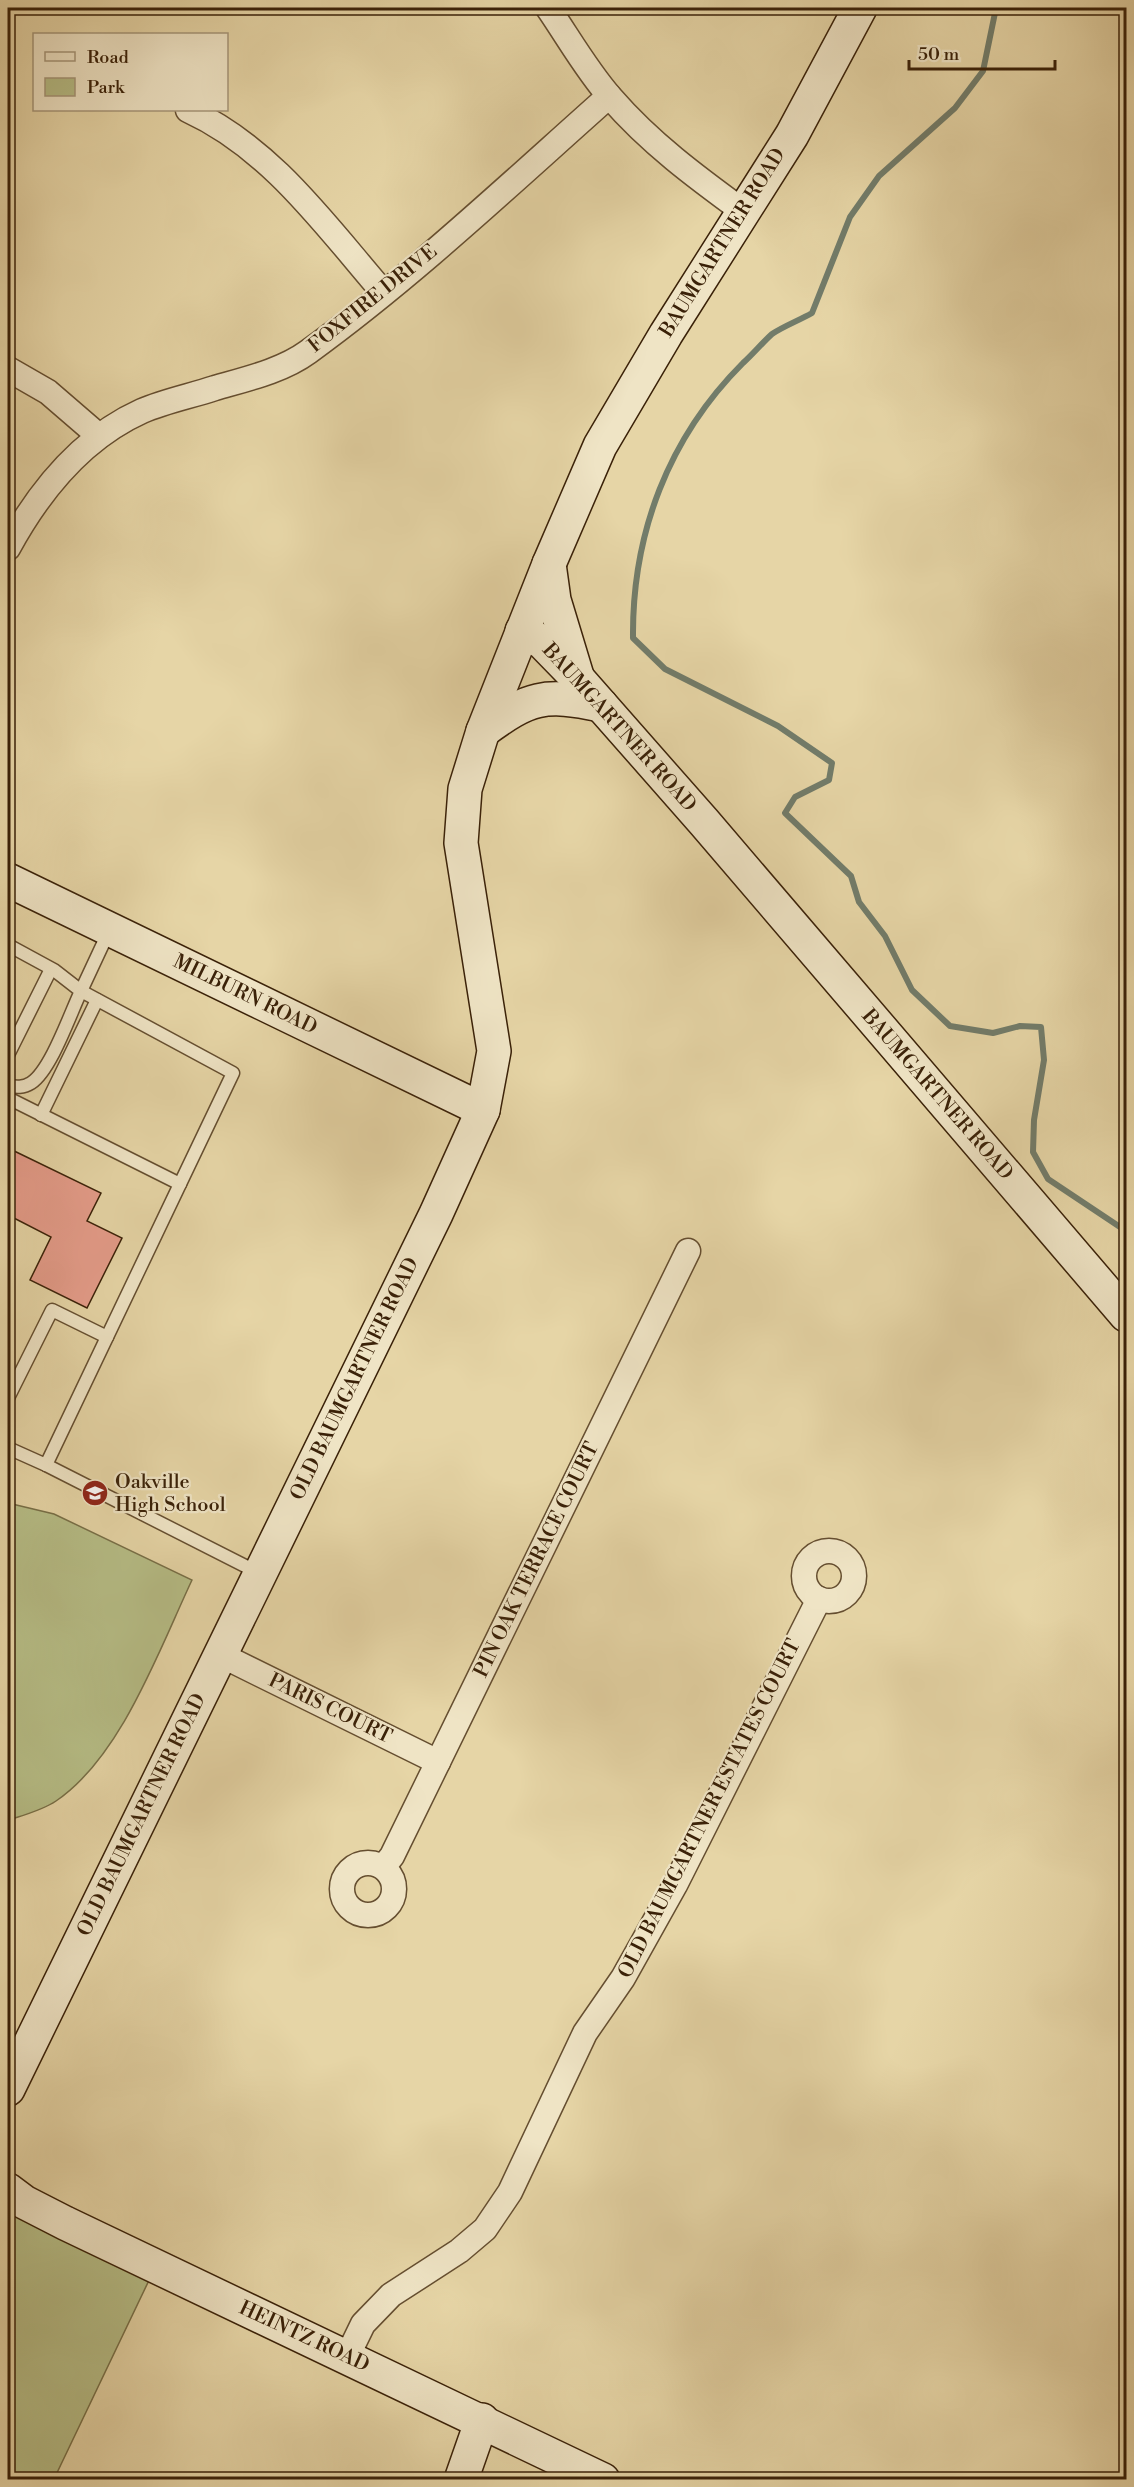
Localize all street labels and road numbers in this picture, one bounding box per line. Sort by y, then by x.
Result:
street label: BAUMGARTNER ROAD [654,144,791,343]
street label: FOXFIRE DRIVE [303,239,443,359]
street label: BAUMGARTNER ROAD [536,638,701,818]
street label: MILBURN ROAD [169,949,321,1041]
street label: BAUMGARTNER ROAD [855,1004,1018,1186]
street label: OLD BAUMGARTNER ROAD [285,1254,425,1504]
street label: PIN OAK TERRACE COURT [469,1438,605,1682]
street label: OLD BAUMGARTNER ESTATES COURT [613,1635,807,1983]
street label: PARIS COURT [264,1668,396,1750]
street label: OLD BAUMGARTNER ROAD [72,1690,212,1940]
street label: HEINTZ ROAD [235,2296,373,2378]

